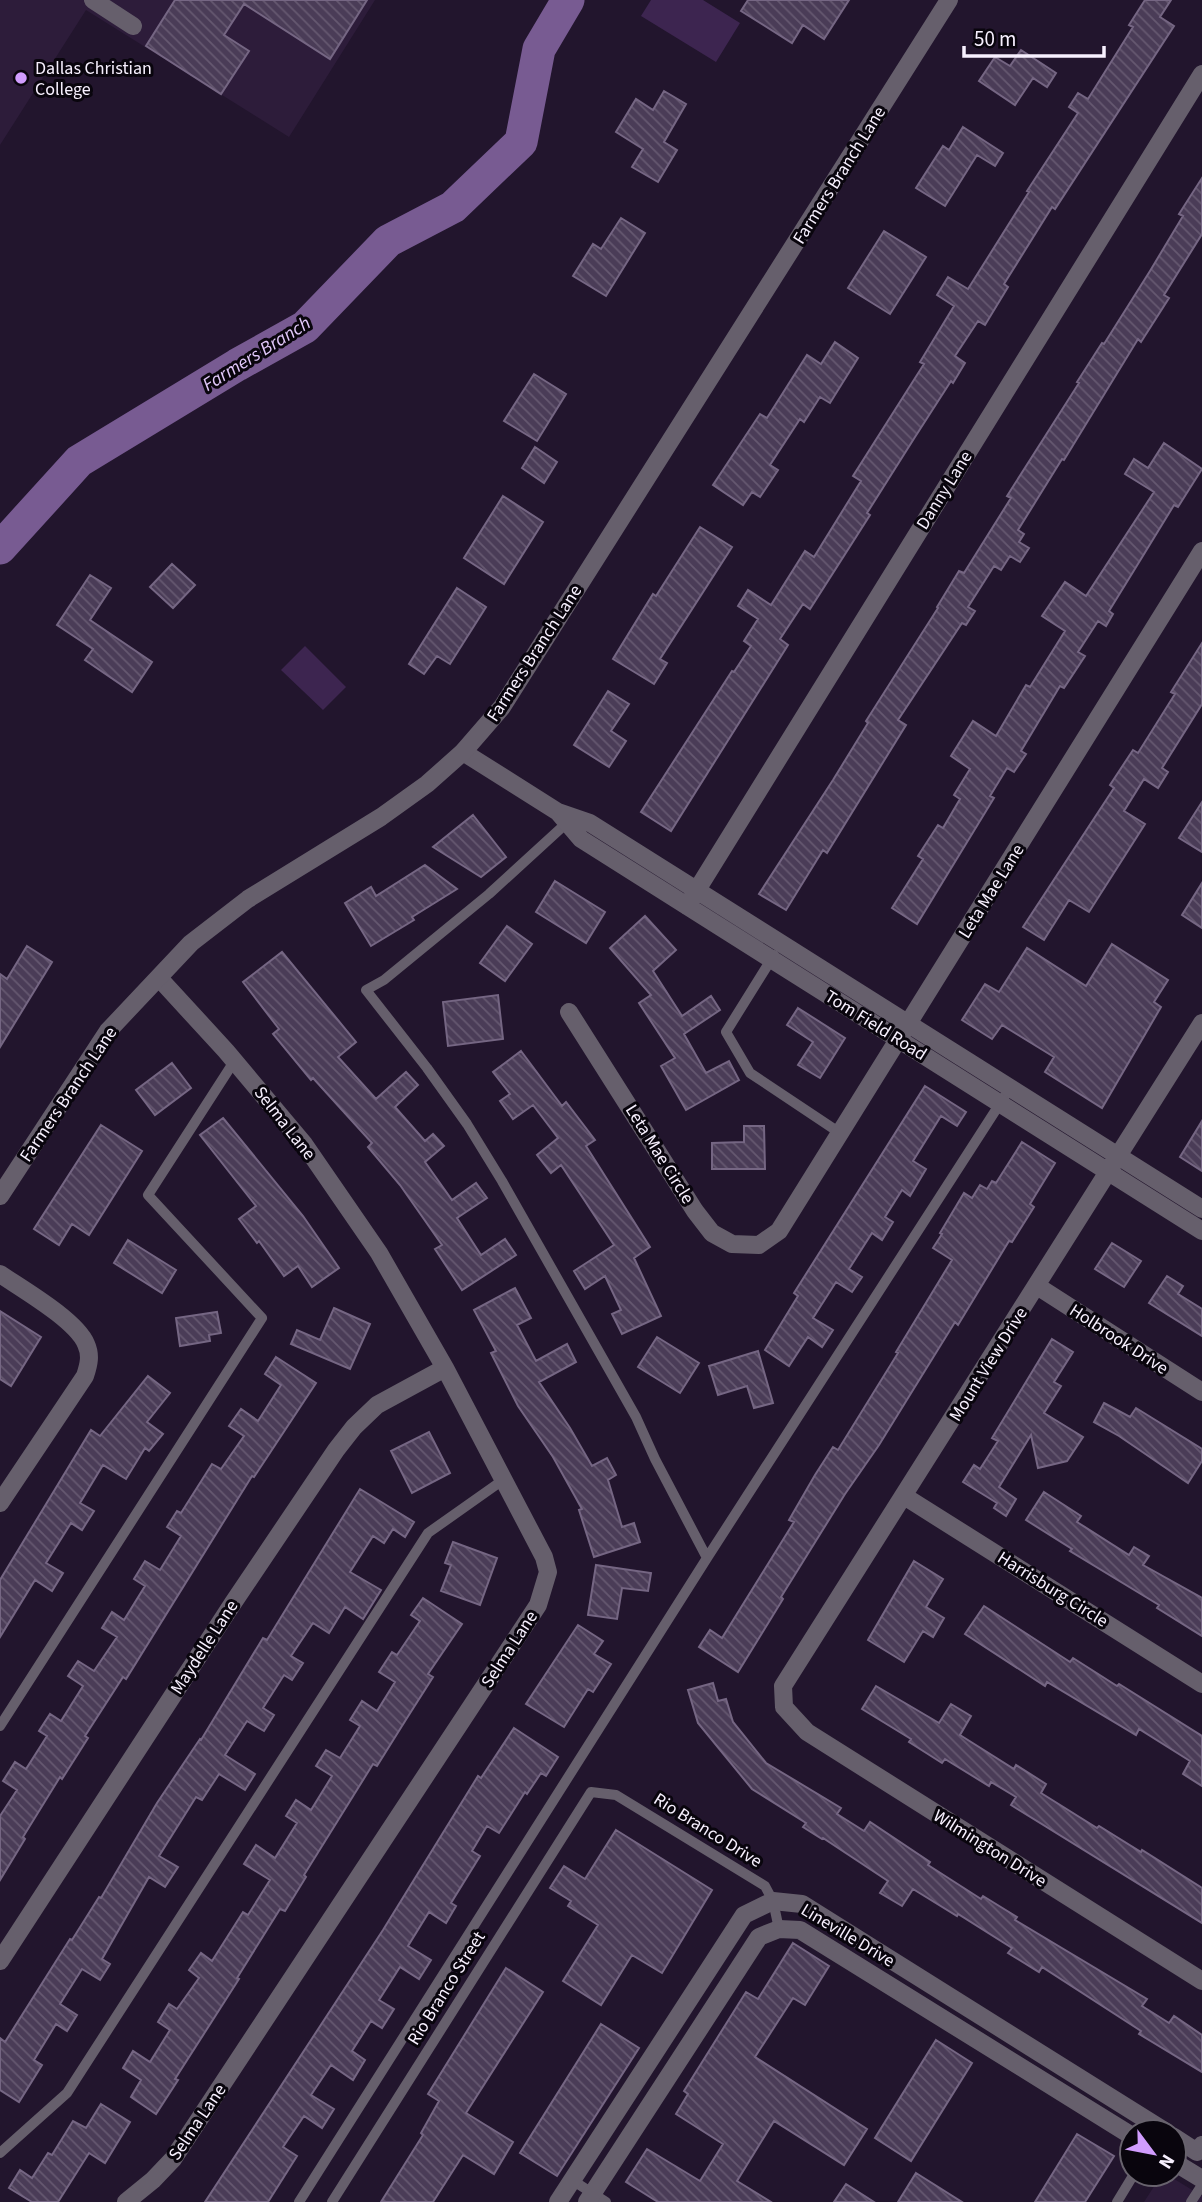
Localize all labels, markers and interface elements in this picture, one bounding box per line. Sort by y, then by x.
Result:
scale bar [964,14,1104,58]
text: 50 m [974,24,1016,54]
place label: Dallas Christian College [35,56,152,102]
marker: Dallas Christian College [13,70,29,86]
street label: Farmers Branch Lane [787,101,892,249]
water label: Farmers Branch [197,310,316,398]
street label: Danny Lane [910,446,978,534]
street label: Farmers Branch Lane [481,580,588,726]
street label: Leta Mae Lane [952,839,1030,943]
street label: Tom Field Road [820,984,931,1067]
street label: Farmers Branch Lane [14,1022,123,1167]
street label: Selma Lane [248,1081,321,1165]
street label: Leta Mae Circle [619,1100,700,1209]
street label: Holbrook Drive [1064,1298,1173,1381]
street label: Mount View Drive [943,1302,1034,1426]
street label: Harrisburg Circle [993,1545,1113,1634]
street label: Maydelle Lane [165,1595,244,1699]
street label: Selma Lane [475,1606,544,1693]
street label: Rio Branco Drive [649,1787,767,1874]
street label: Wilmington Drive [928,1804,1051,1893]
street label: Lineville Drive [796,1898,899,1973]
street label: Rio Branco Street [401,1927,491,2050]
street label: Selma Lane [163,2079,232,2165]
north arrow [1118,2118,1188,2188]
text: N [1151,2149,1181,2174]

